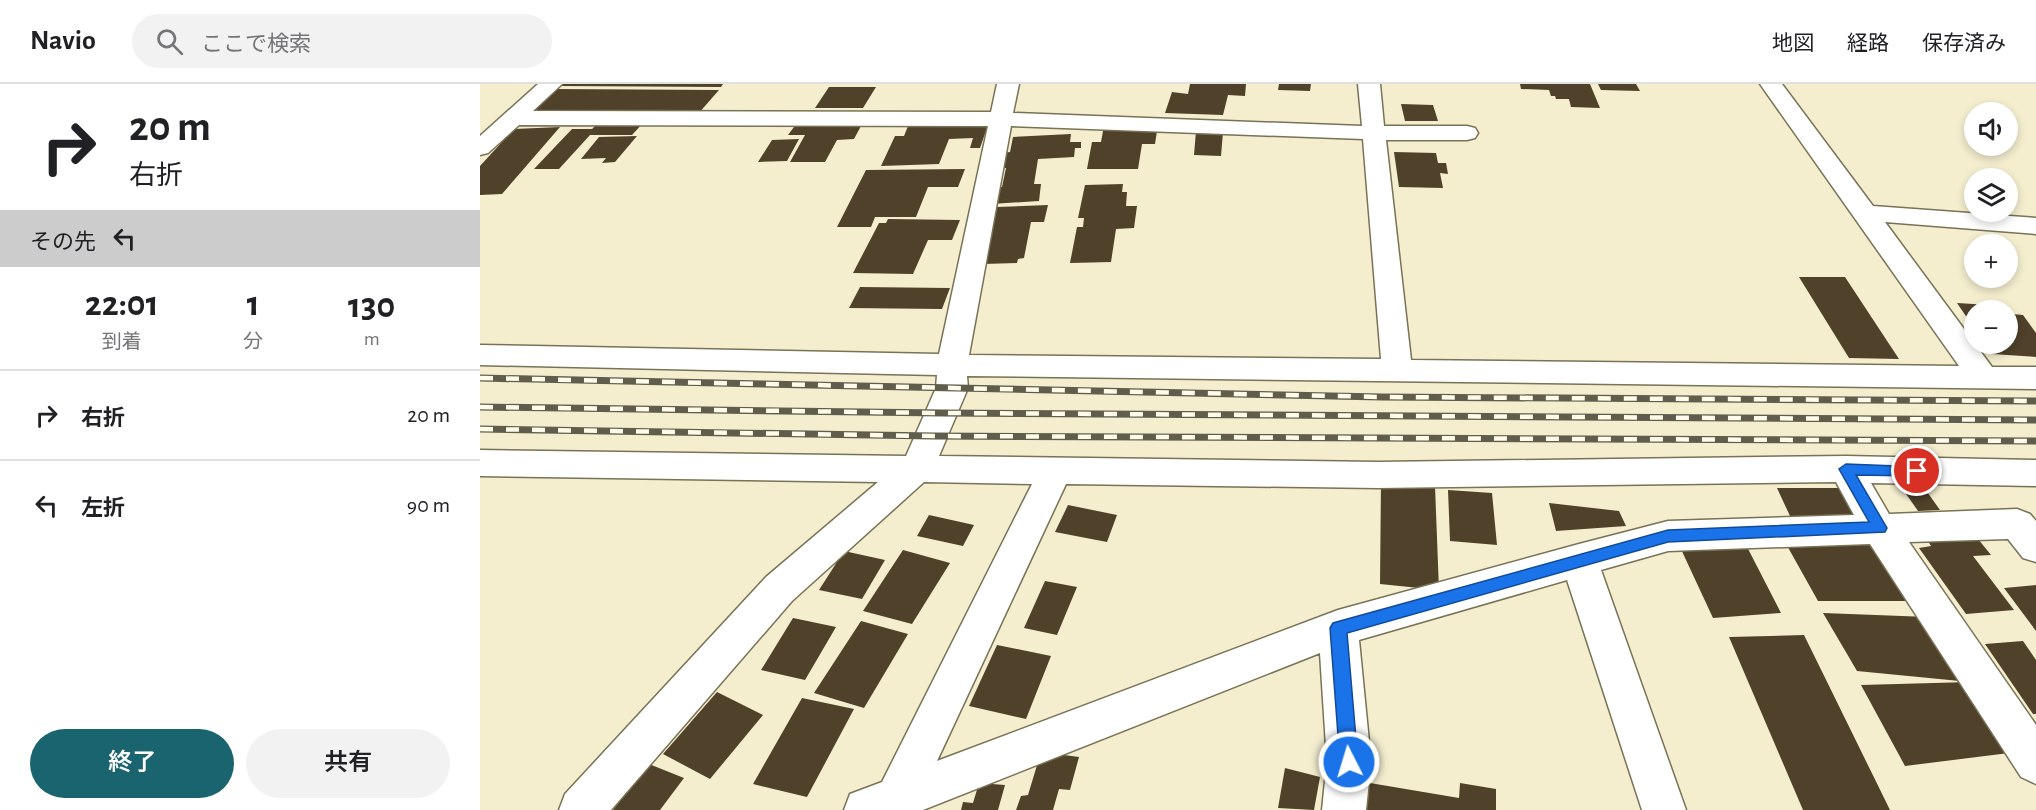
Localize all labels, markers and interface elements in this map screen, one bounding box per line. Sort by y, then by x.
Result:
search box [132,14,552,68]
icon: search [153,25,186,58]
text: Navio [30,27,96,55]
text: ここで検索 [201,33,311,55]
text: 地図 [1772,33,1814,54]
text: 経路 [1847,33,1889,54]
text: 保存済み [1922,33,2006,54]
map controls [1964,102,2018,354]
button: sound [1964,102,2018,156]
text: 20 m [129,106,211,148]
icon: right [30,108,108,186]
text: 右折 [129,162,183,189]
button: layers [1964,168,2018,222]
icon: left [108,222,141,255]
text: その先 [30,231,96,253]
button: + [1964,234,2018,288]
text: 22:01 [85,286,159,322]
text: 1 [247,286,260,322]
text: 130 [348,288,395,324]
button: − [1964,300,2018,354]
text: m [364,329,380,349]
text: 到着 [102,332,142,352]
text: 分 [243,332,263,352]
icon: right [30,399,63,432]
text: 20 m [407,404,450,426]
text: 右折 [81,407,125,429]
pin [1891,445,1942,496]
icon: arrive [1900,454,1933,487]
icon: left [30,489,63,522]
text: 90 m [407,494,450,516]
text: 左折 [81,497,125,519]
button: 終了 [30,729,234,798]
button: 共有 [246,729,450,798]
position arrow [1317,730,1381,794]

